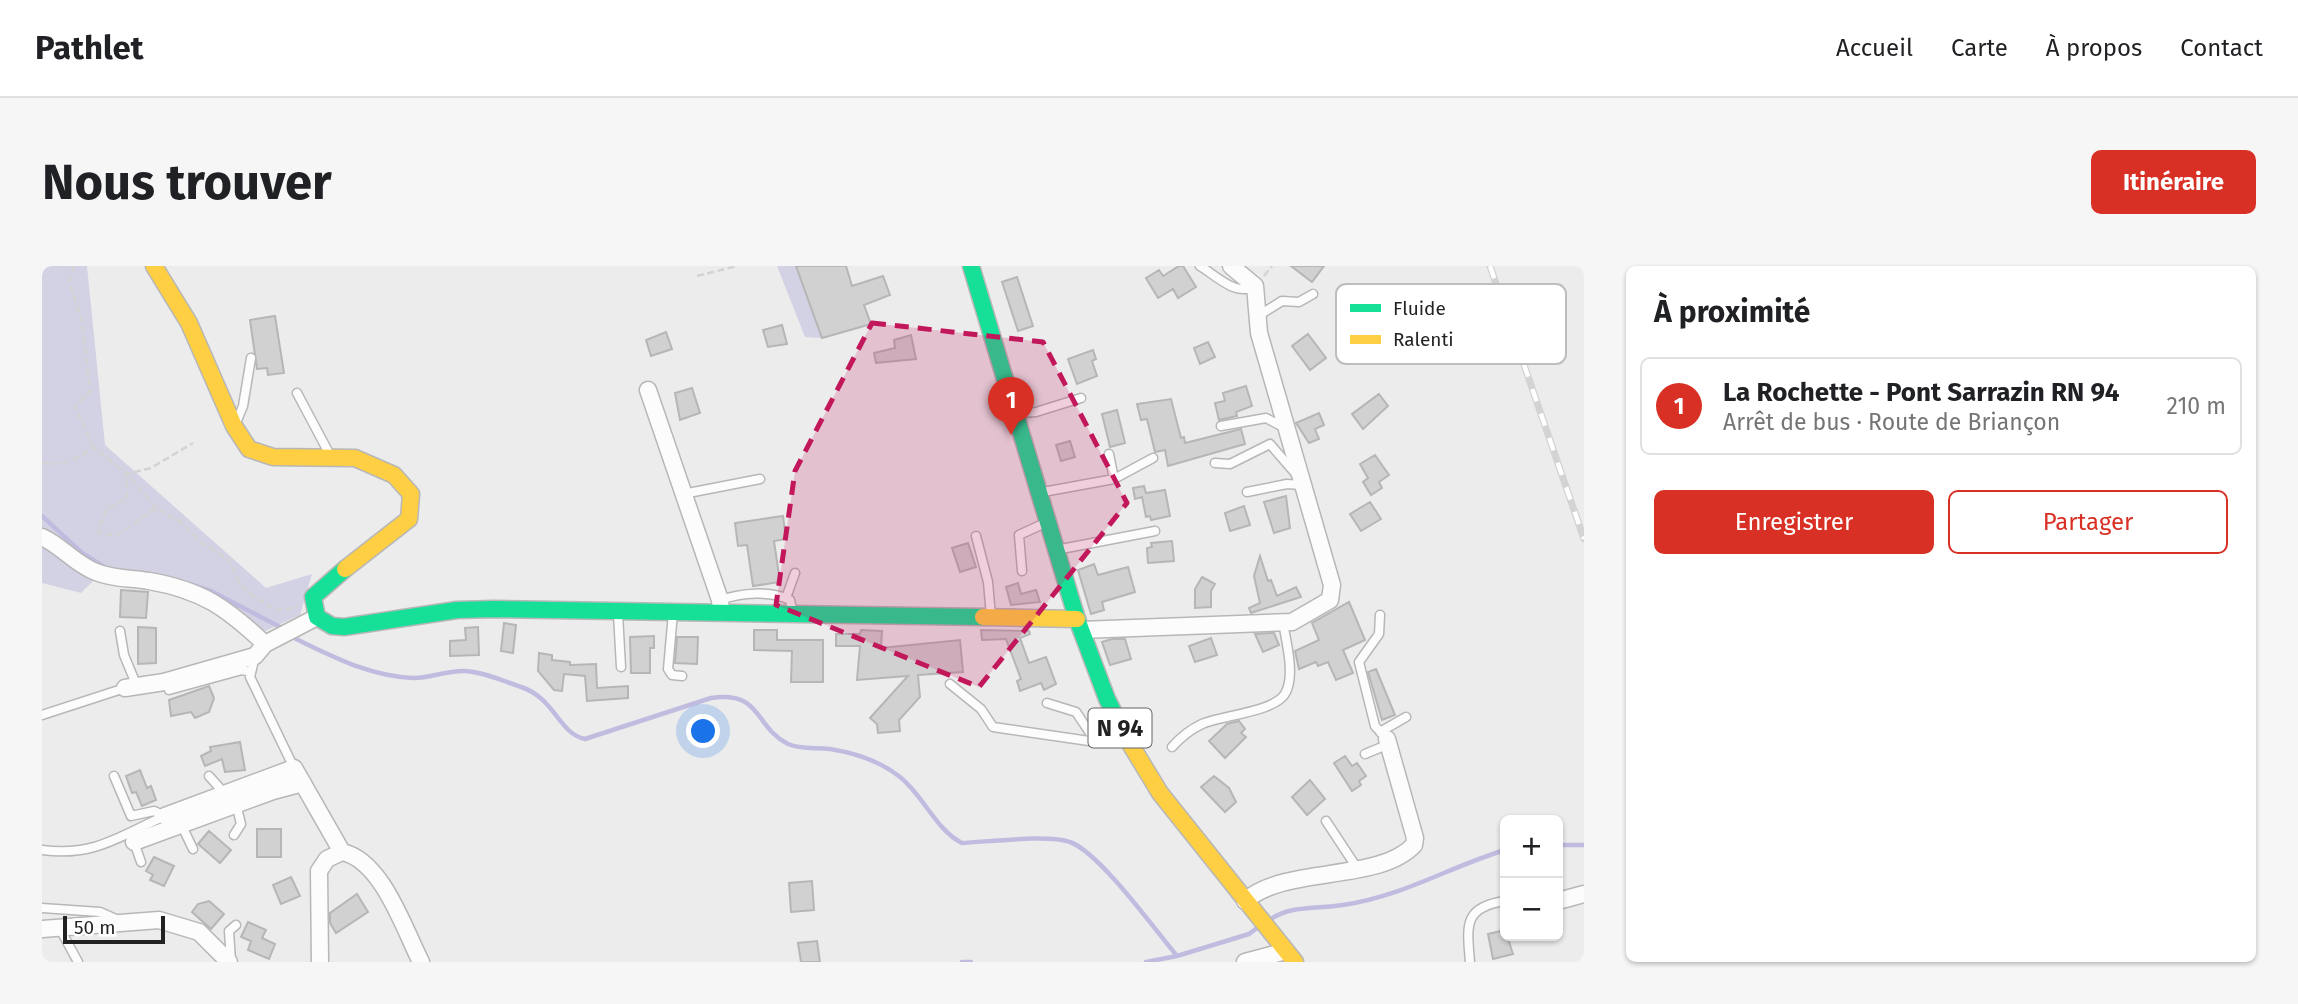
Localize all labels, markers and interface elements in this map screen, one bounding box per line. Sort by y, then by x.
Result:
text: Pathlet [35,28,144,68]
text: Accueil [1836,34,1913,62]
text: Carte [1951,34,2008,62]
text: À propos [2046,34,2142,62]
text: Contact [2180,34,2263,62]
button: Itinéraire [2091,150,2256,214]
text: Nous trouver [42,153,332,212]
legend [1336,284,1566,364]
text: À proximité [1654,294,1810,330]
text: Fluide [1393,297,1446,320]
text: Ralenti [1393,328,1454,351]
pin: 1 [988,377,1034,435]
text: La Rochette - Pont Sarrazin RN 94 [1723,377,2119,408]
text: 1 [1674,392,1684,420]
text: 210 m [2167,392,2226,420]
text: Arrêt de bus · Route de Briançon [1723,408,2060,436]
button: Enregistrer [1654,490,1934,554]
button: Partager [1948,490,2228,554]
road number: N 94 [1088,708,1152,748]
your location [686,714,720,748]
map controls [1500,815,1563,941]
button: + [1500,815,1563,878]
button: − [1500,878,1563,941]
scale bar [63,913,164,945]
text: 50 m [74,916,115,939]

